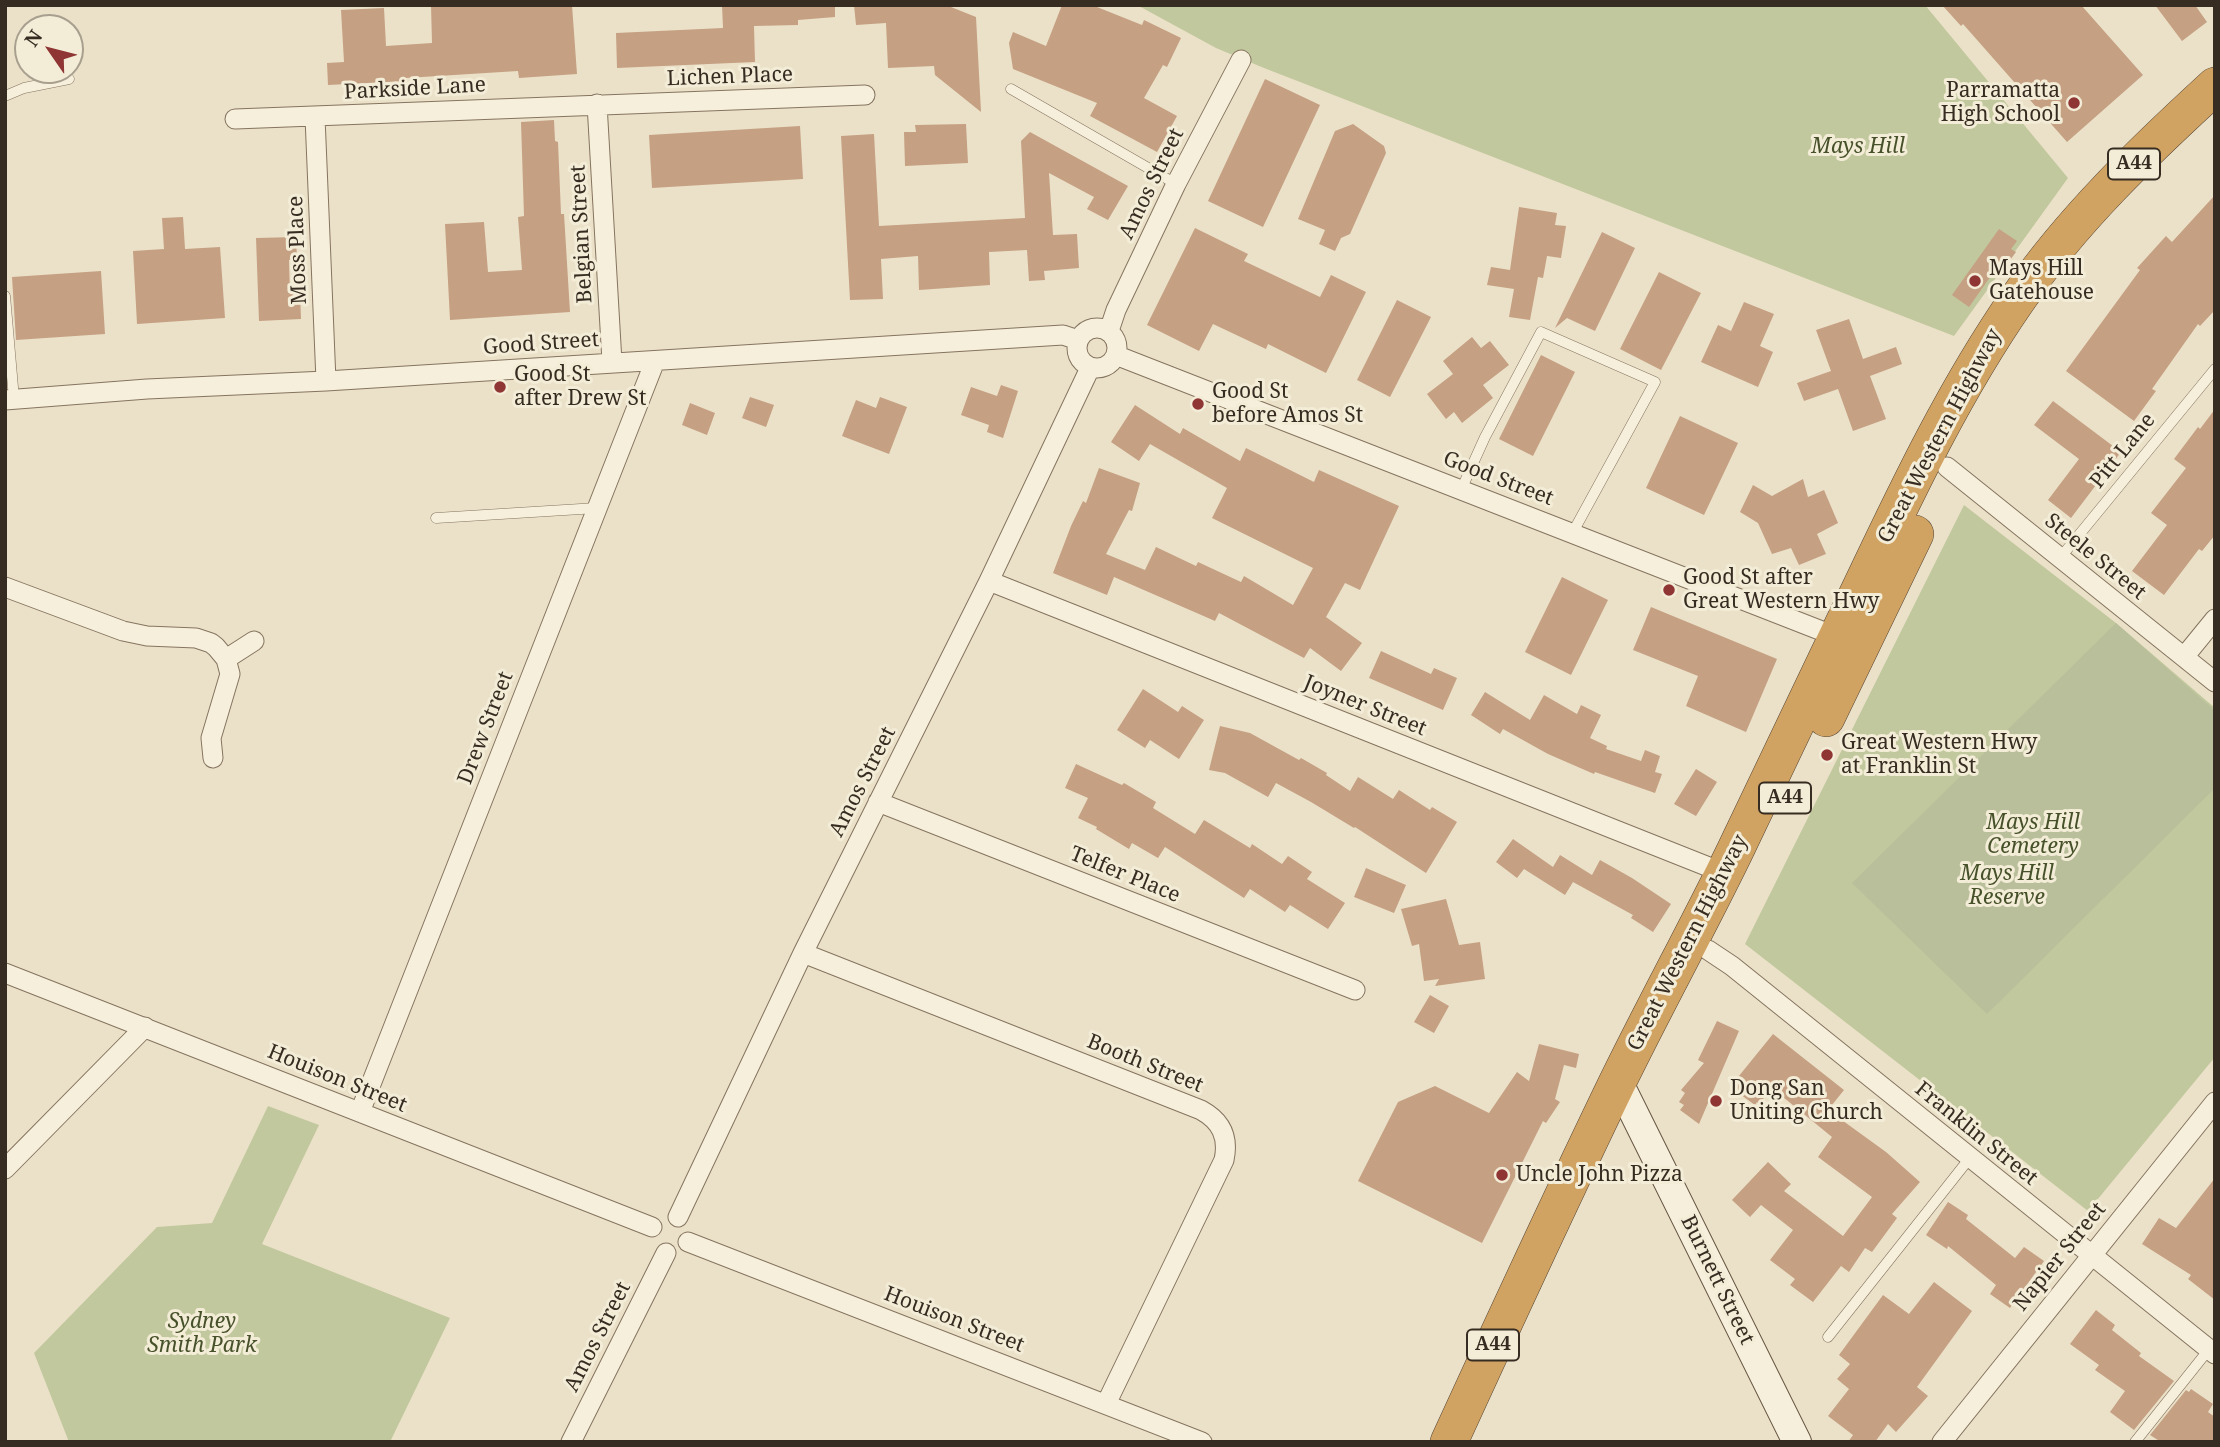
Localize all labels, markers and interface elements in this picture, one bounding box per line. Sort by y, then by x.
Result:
north arrow [14,14,84,84]
text: N [18,25,48,52]
street label: Lichen Place [666,62,794,92]
street label: Parkside Lane [343,73,487,105]
place label: Parramatta High School [1941,78,2060,128]
marker: Parramatta High School [2066,95,2082,111]
street label: Amos Street [1114,124,1190,244]
park label: Mays Hill [1811,134,1905,160]
road number: A44 [2108,148,2160,180]
street label: Belgian Street [566,164,598,304]
street label: Moss Place [284,195,312,305]
place label: Mays Hill Gatehouse [1989,256,2094,306]
marker: Mays Hill Gatehouse [1967,273,1983,289]
street label: Great Western Highway [1873,325,2007,547]
street label: Good Street [482,327,600,361]
place label: Good St after Drew St [514,362,646,412]
marker: Good St after Drew St [492,379,508,395]
place label: Good St before Amos St [1212,379,1363,429]
marker: Good St before Amos St [1190,396,1206,412]
street label: Pitt Lane [2085,408,2161,494]
street label: Good Street [1439,446,1557,512]
street label: Steele Street [2039,508,2151,606]
place label: Good St after Great Western Hwy [1683,565,1879,615]
marker: Good St after Great Western Hwy [1661,582,1677,598]
street label: Drew Street [453,668,519,788]
street label: Joyner Street [1300,670,1430,742]
street label: Amos Street [824,723,902,841]
place label: Great Western Hwy at Franklin St [1841,730,2037,780]
marker: Great Western Hwy at Franklin St [1819,747,1835,763]
road number: A44 [1759,782,1811,814]
park label: Mays Hill Cemetery [1986,810,2080,860]
street label: Great Western Highway [1622,831,1754,1055]
street label: Telfer Place [1066,841,1184,909]
park label: Mays Hill Reserve [1960,861,2054,911]
street label: Booth Street [1083,1029,1207,1099]
street label: Houison Street [264,1040,410,1118]
place label: Dong San Uniting Church [1730,1076,1883,1126]
street label: Franklin Street [1910,1077,2042,1191]
marker: Dong San Uniting Church [1708,1093,1724,1109]
place label: Uncle John Pizza [1516,1162,1683,1188]
marker: Uncle John Pizza [1494,1167,1510,1183]
street label: Napier Street [2008,1198,2112,1316]
street label: Burnett Street [1675,1211,1759,1349]
street label: Amos Street [559,1278,637,1396]
street label: Houison Street [880,1282,1028,1358]
park label: Sydney Smith Park [147,1309,257,1359]
road number: A44 [1467,1330,1519,1360]

